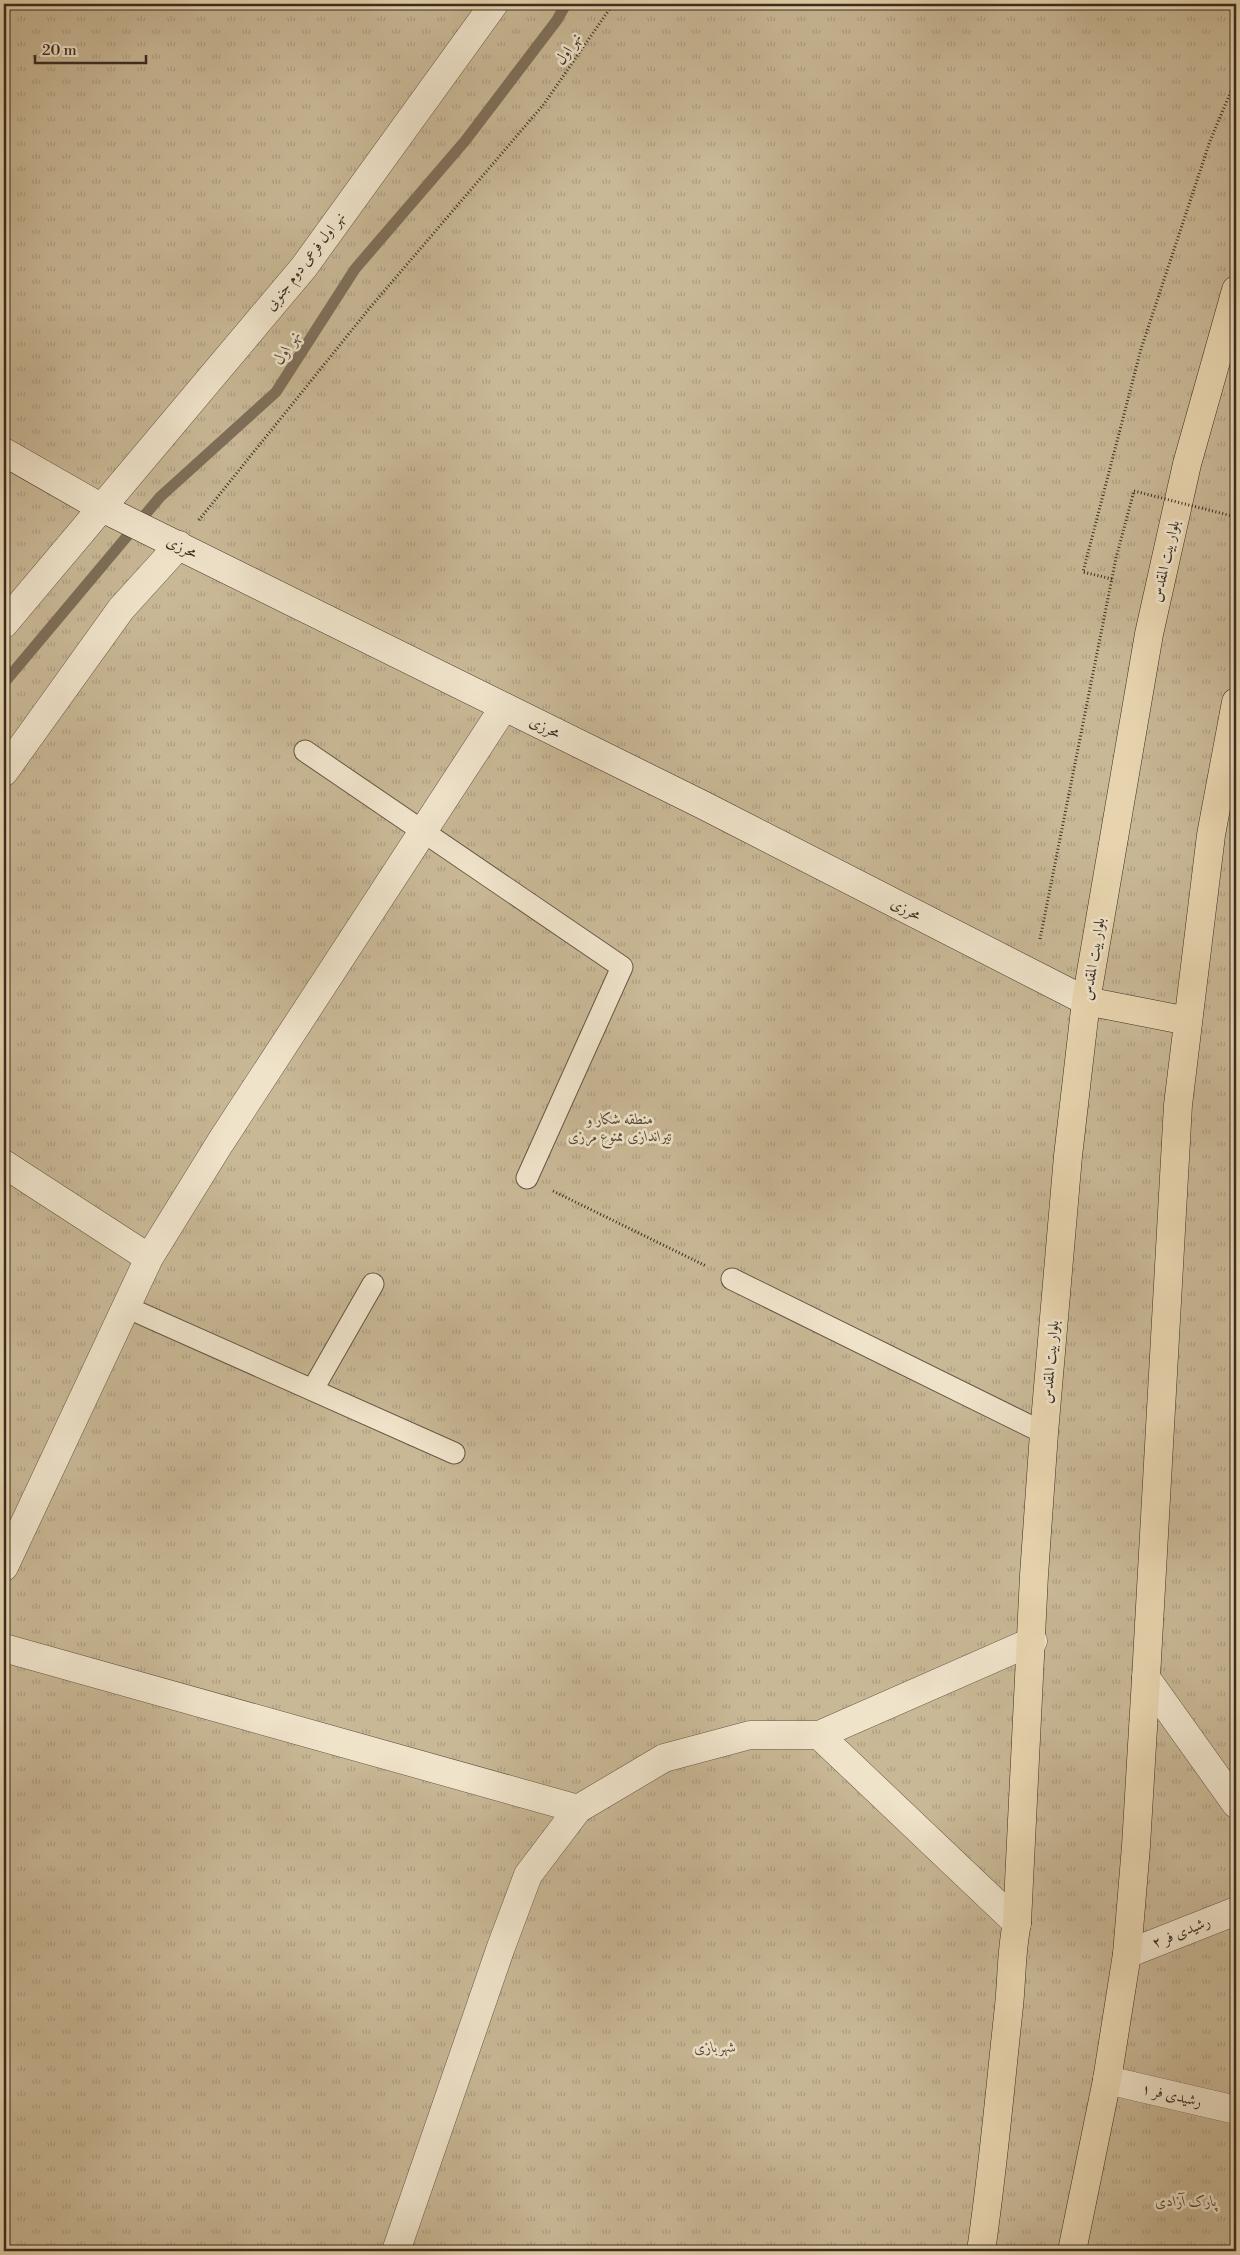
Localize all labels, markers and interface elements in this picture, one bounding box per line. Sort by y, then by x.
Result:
street label: نهر اول [551,30,586,69]
scale bar [35,32,146,64]
text: 20 m [42,41,77,60]
street label: نهر اول فرعی دوم جنوبی [261,208,352,316]
water label: نهر اول [268,327,305,368]
street label: بلوار بیت المقدس [1147,518,1184,604]
street label: محرزی [163,532,200,563]
street label: محرزی [526,712,563,743]
street label: محرزی [887,894,924,925]
street label: بلوار بیت المقدس [1078,916,1109,1002]
park label: منطقه شکار و تیراندازی ممنوع مرزی [568,1110,672,1149]
street label: بلوار بیت المقدس [1037,1319,1064,1404]
street label: رشیدی فر ۲ [1149,1912,1213,1953]
park label: شهربازی [694,2038,736,2057]
street label: رشیدی فر ۱ [1140,2079,1204,2112]
park label: پارک آزادی [1155,2192,1218,2212]

